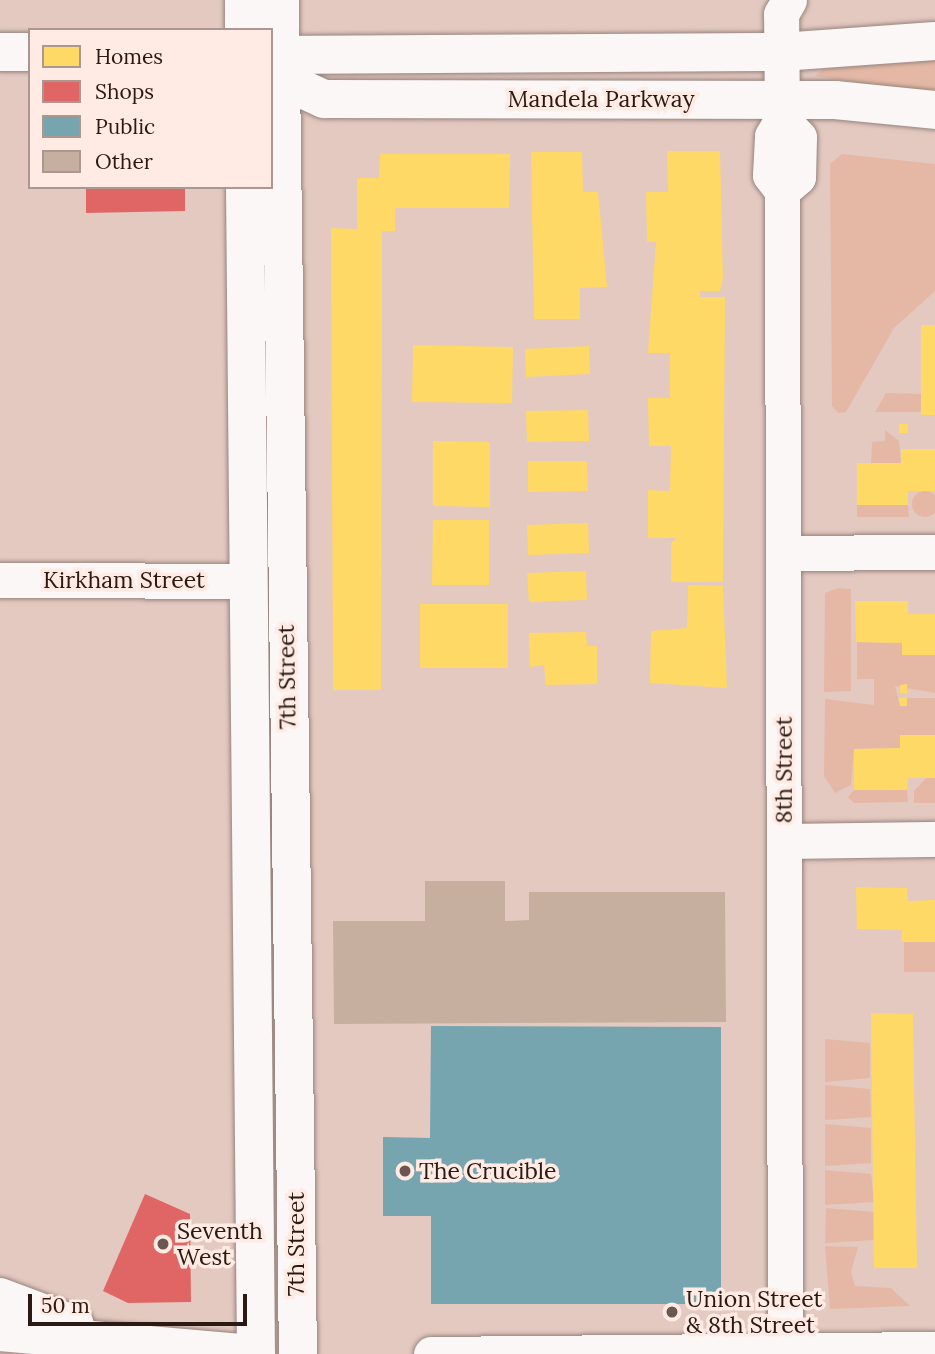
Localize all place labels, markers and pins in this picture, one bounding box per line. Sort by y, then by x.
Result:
place label: The Crucible [419,1157,557,1185]
marker: The Crucible [397,1163,413,1179]
place label: Seventh West [177,1217,263,1271]
marker: Seventh West [155,1236,171,1252]
place label: Union Street & 8th Street [686,1285,822,1339]
marker: Union Street & 8th Street [664,1304,680,1320]

